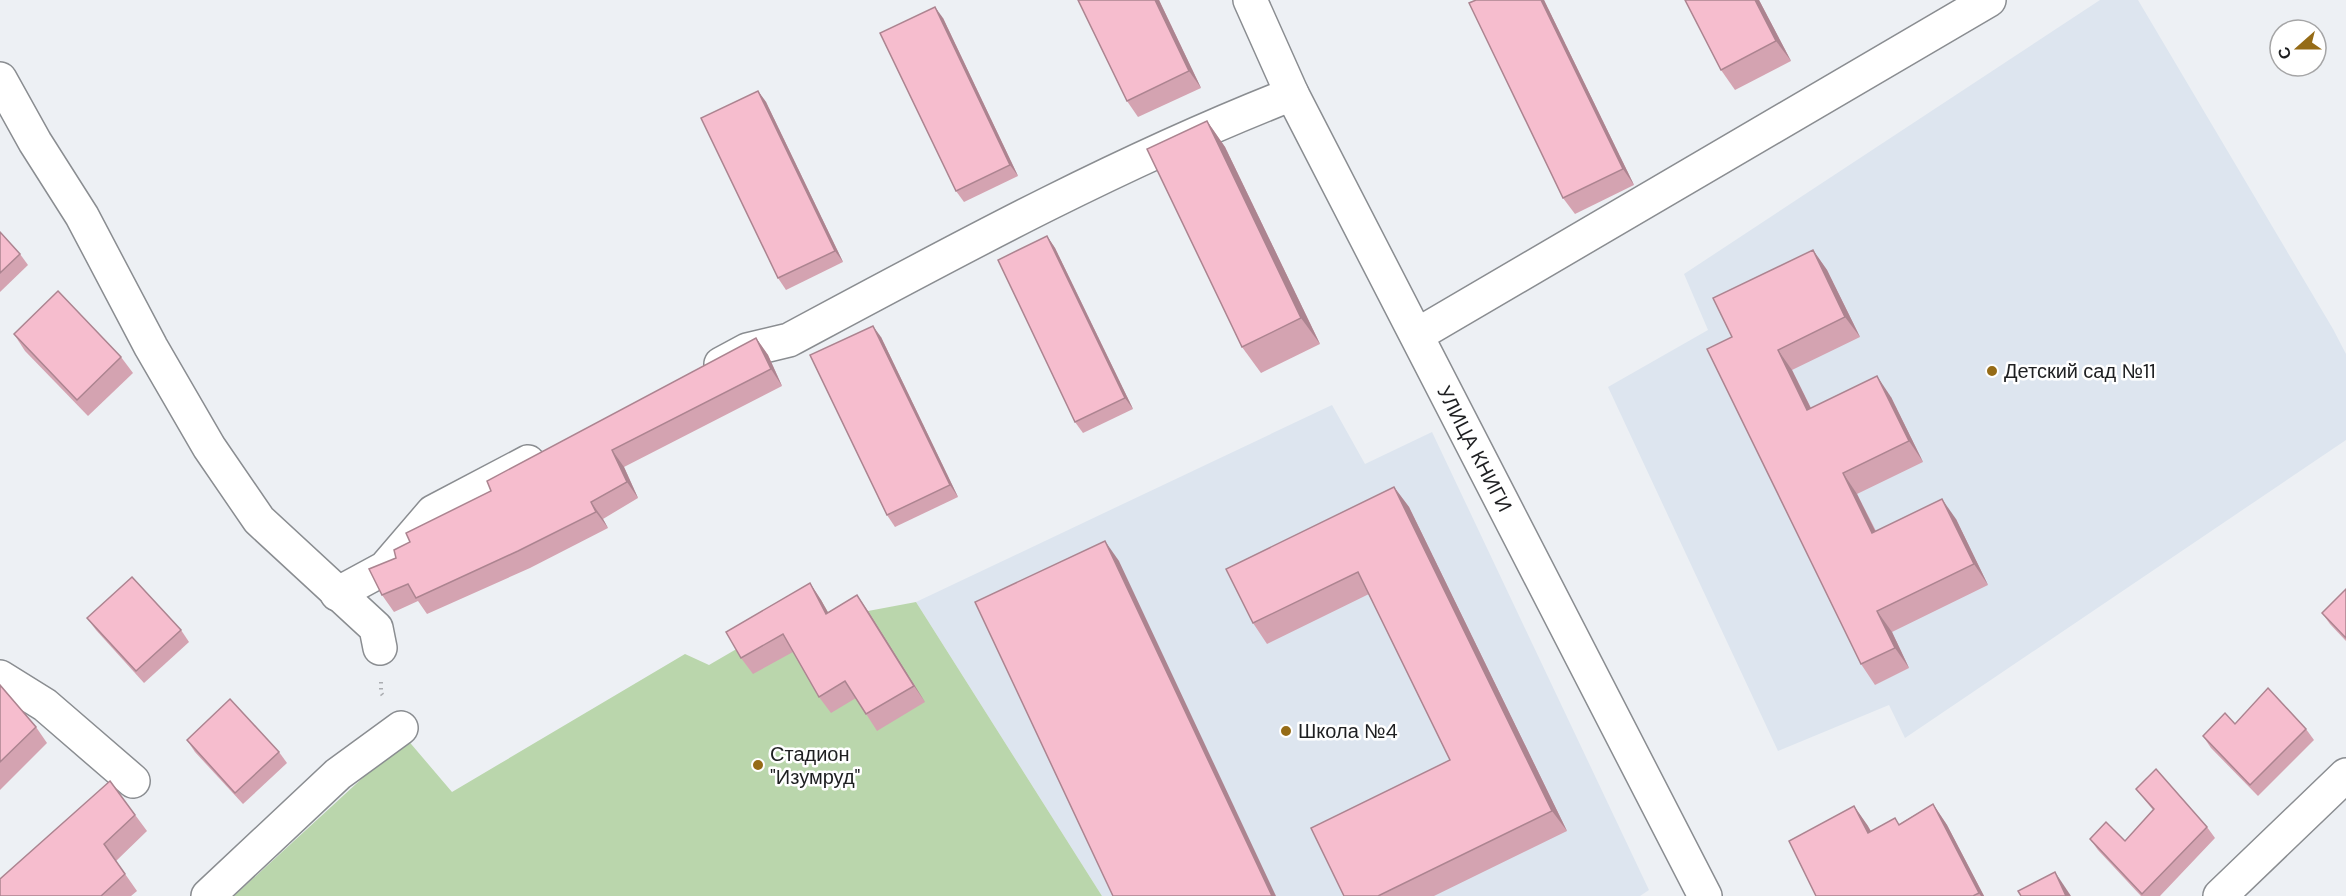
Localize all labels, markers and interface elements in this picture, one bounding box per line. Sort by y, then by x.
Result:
north arrow [2268,18,2328,78]
text: С [2272,44,2296,62]
place label: Детский сад №11 [2004,358,2155,384]
marker: Детский сад №11 [1985,364,1999,378]
street label: УЛИЦА КНИГИ [1431,381,1518,516]
place label: Школа №4 [1298,718,1398,744]
marker: Школа №4 [1279,724,1293,738]
place label: Стадион "Изумруд" [770,741,861,790]
marker: Стадион "Изумруд" [751,758,765,772]

